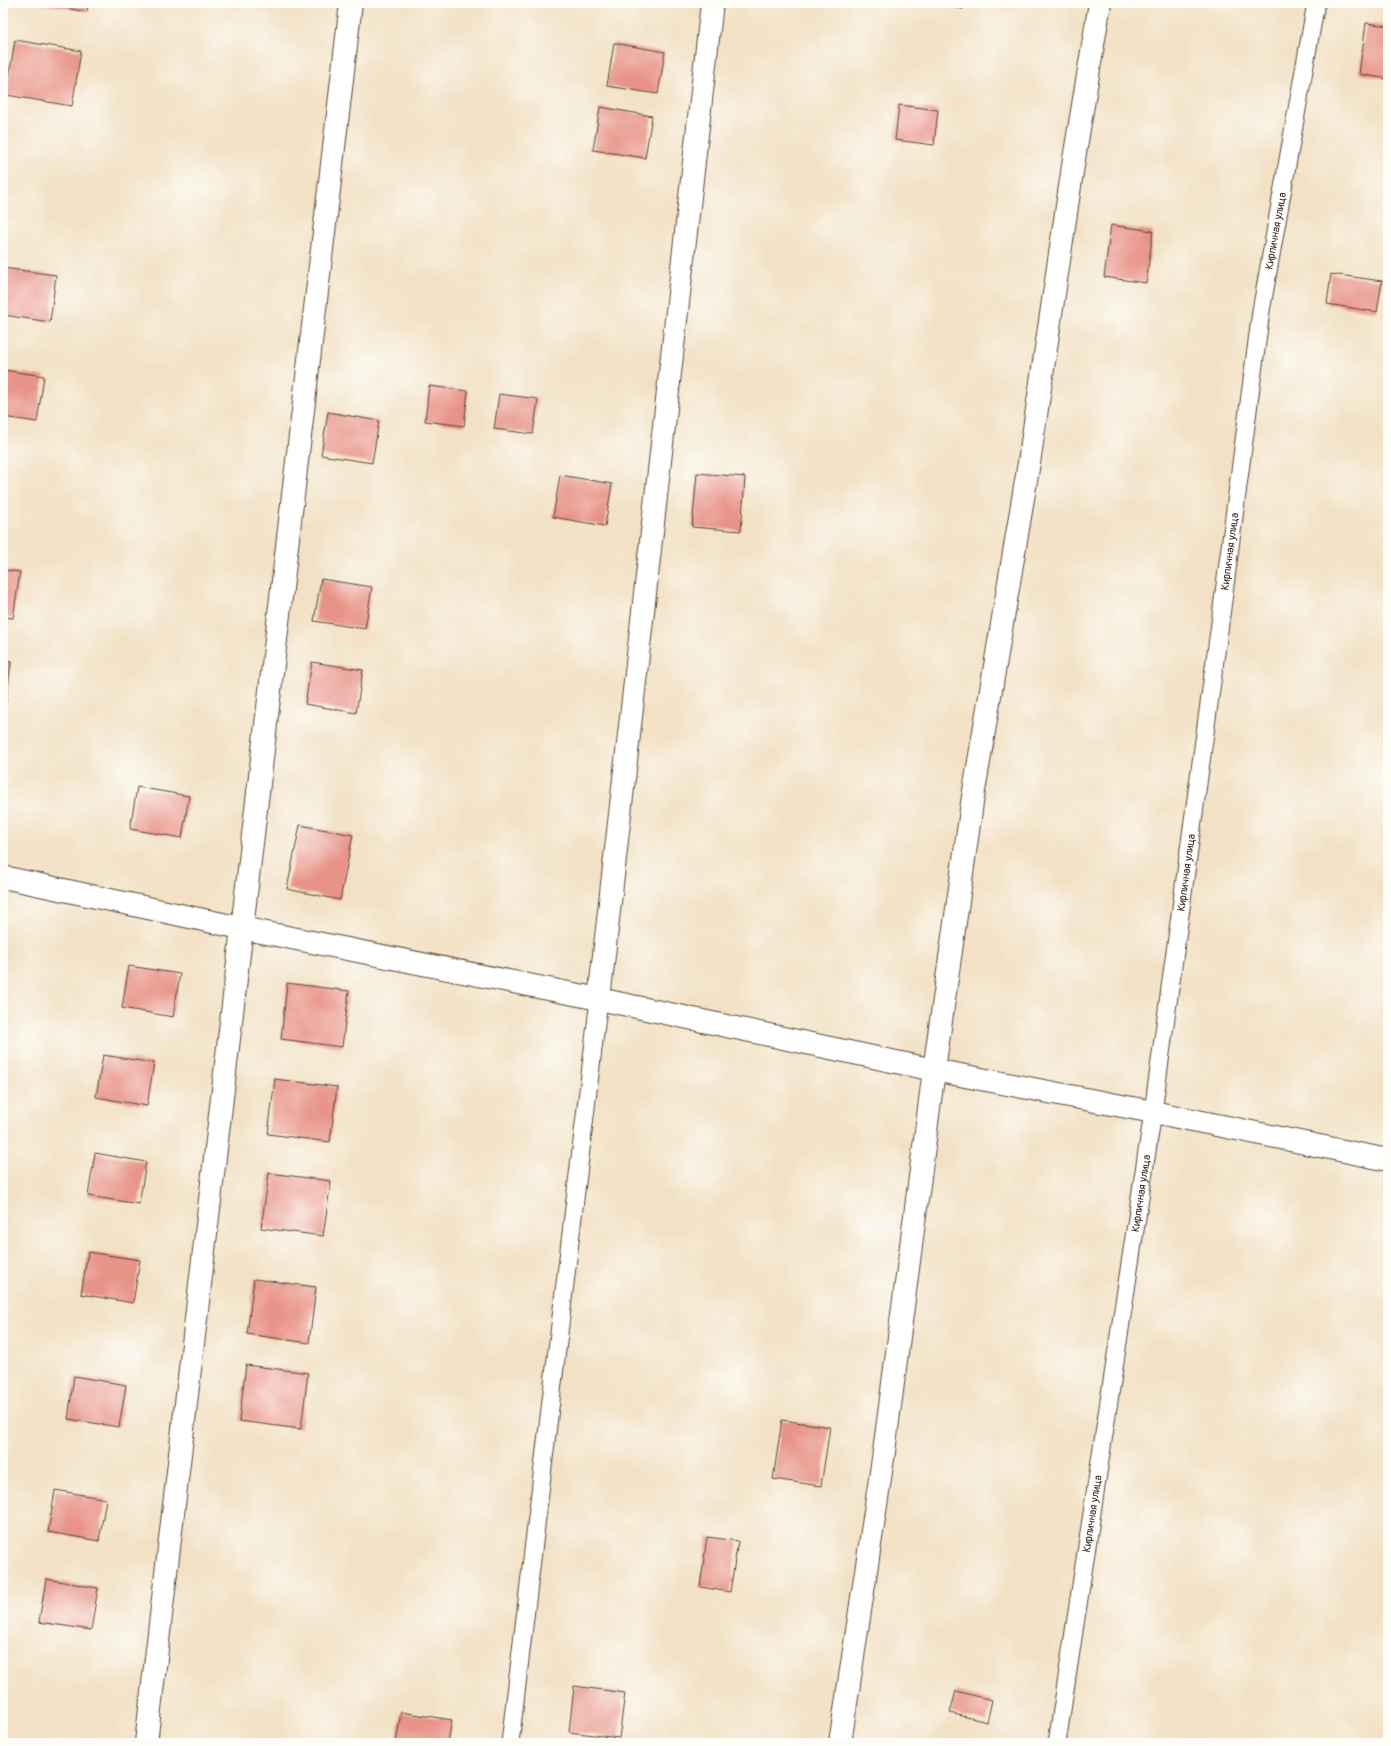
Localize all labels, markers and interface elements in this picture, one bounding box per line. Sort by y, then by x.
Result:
street label: Кирпичная улица [1263,191,1289,270]
street label: Кирпичная улица [1218,512,1241,591]
street label: Кирпичная улица [1175,833,1198,912]
street label: Кирпичная улица [1129,1154,1153,1233]
street label: Кирпичная улица [1080,1474,1105,1553]

